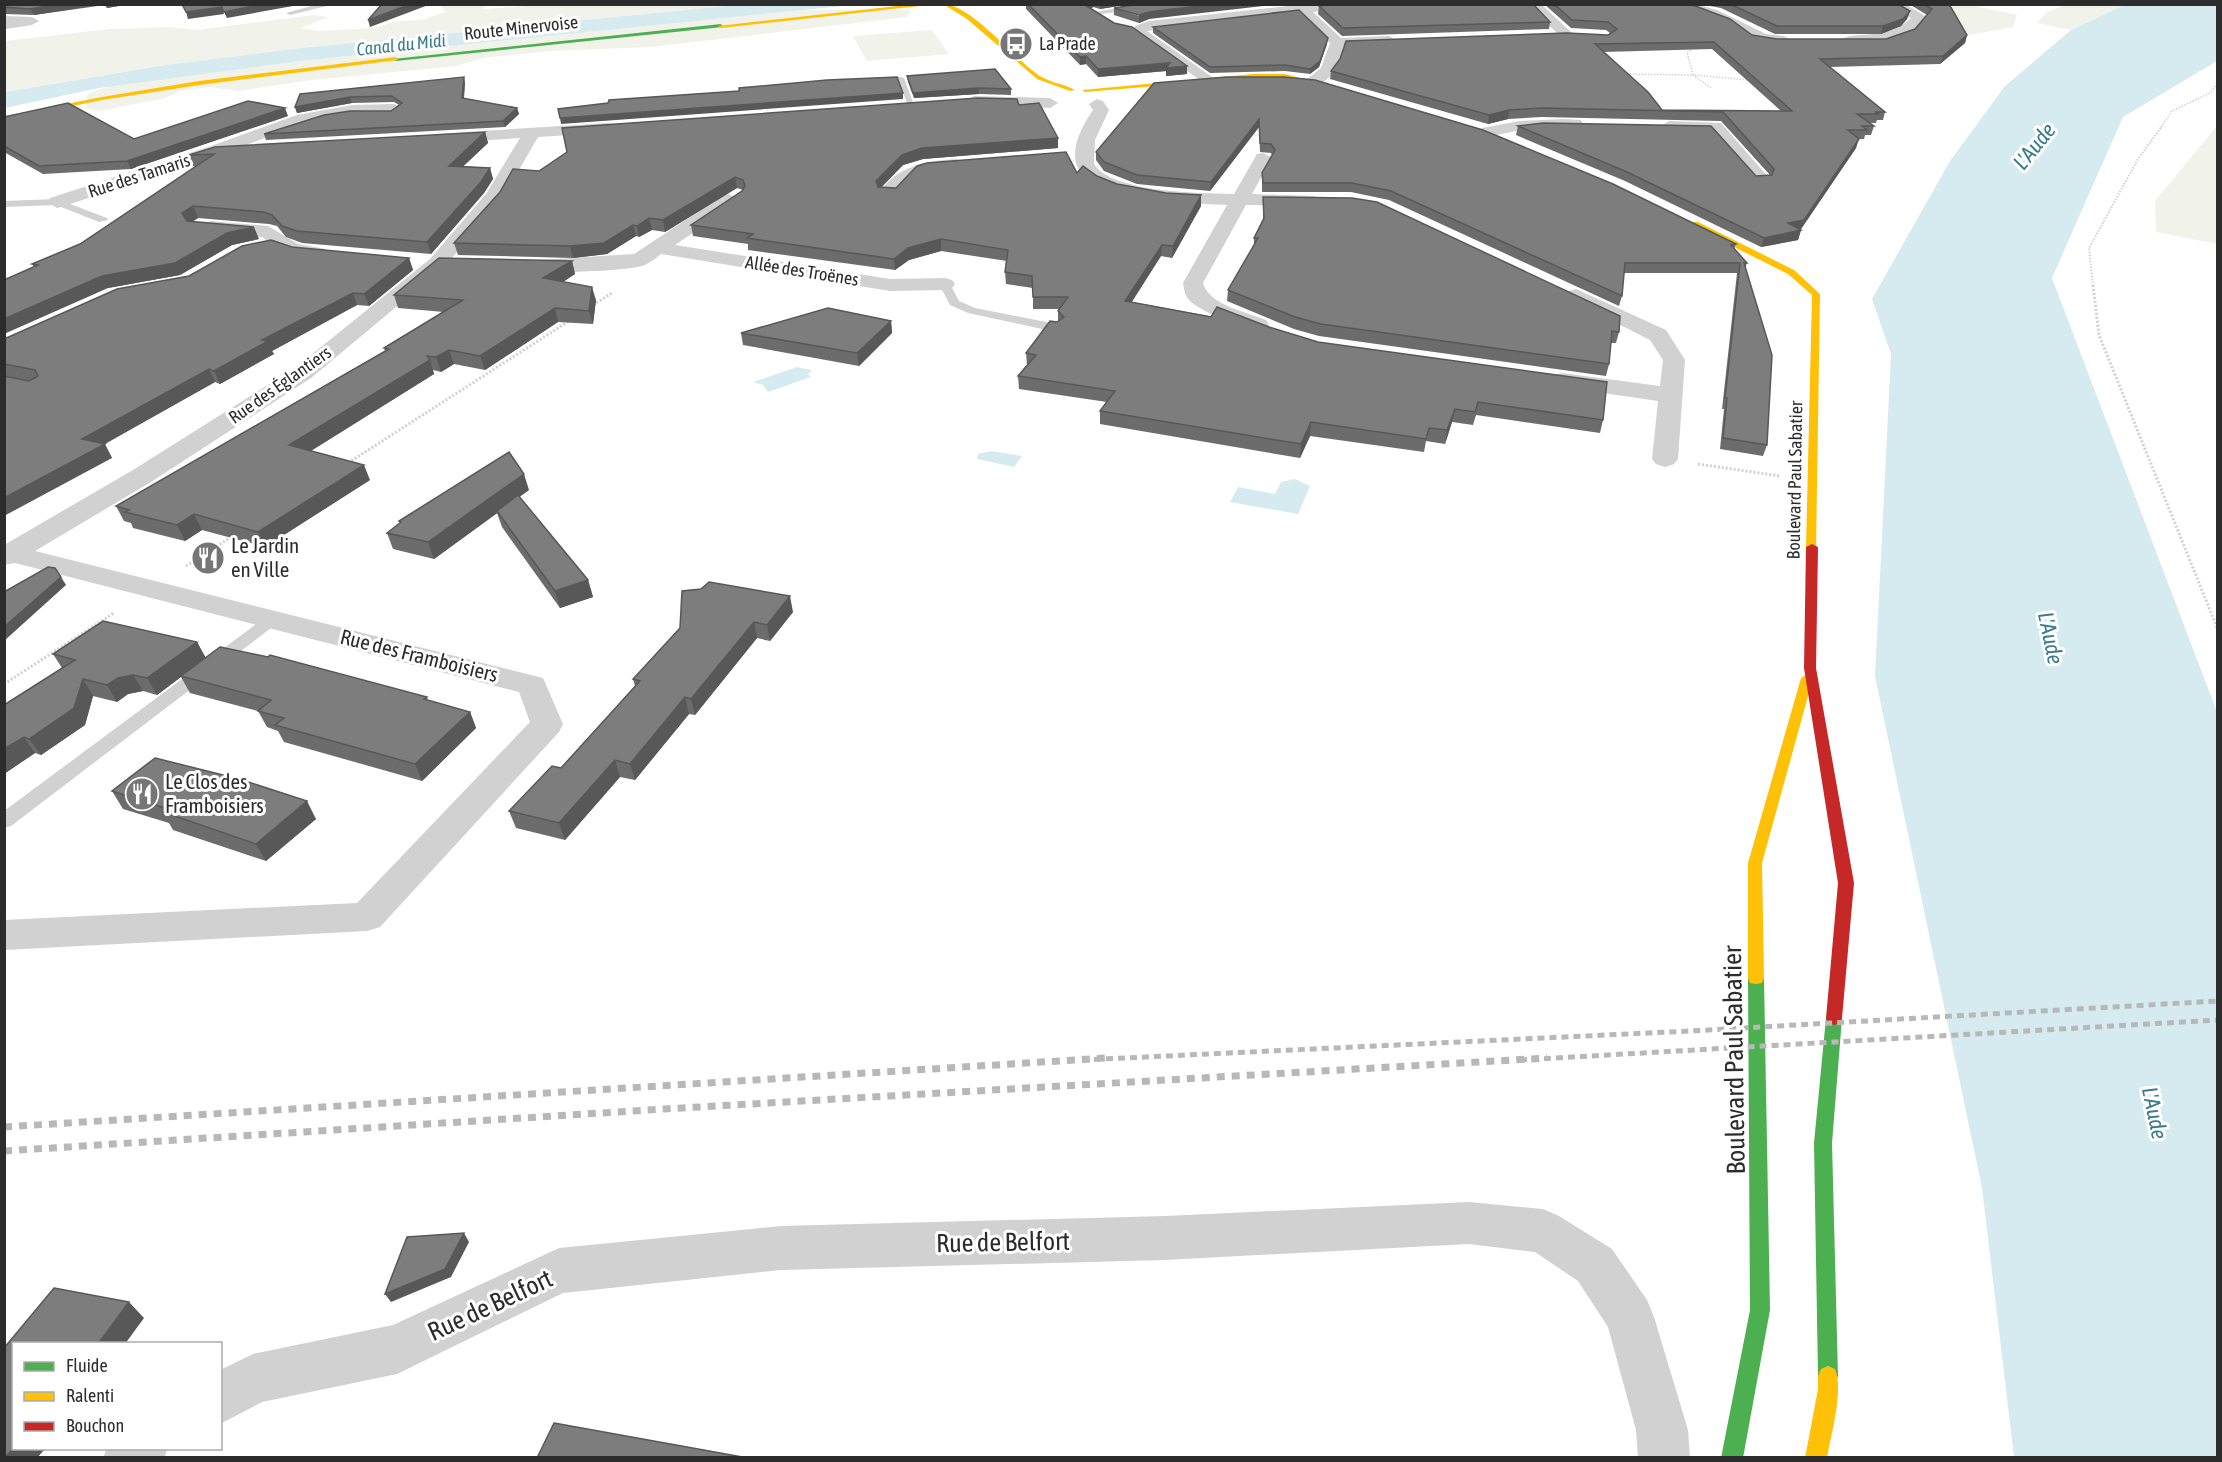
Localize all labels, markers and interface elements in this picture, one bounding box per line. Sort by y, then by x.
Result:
street label: Route Minervoise [463,11,579,44]
bus stop icon: La Prade [998,26,1034,62]
water label: Canal du Midi [355,29,446,60]
place label: La Prade [1039,33,1096,54]
water label: L'Aude [2007,117,2061,175]
street label: Rue des Tamaris [85,149,193,202]
street label: Allée des Troënes [744,251,860,290]
street label: Rue des Églantiers [224,341,335,428]
street label: Boulevard Paul Sabatier [1783,400,1806,559]
place label: Le Jardin en Ville [231,533,299,581]
restaurant icon: Le Jardin en Ville [190,540,226,576]
water label: L'Aude [2033,609,2069,667]
street label: Rue des Framboisiers [338,624,501,686]
place label: Le Clos des Framboisiers [165,769,264,817]
restaurant icon: Le Clos des Framboisiers [124,776,160,812]
street label: Boulevard Paul Sabatier [1717,945,1751,1175]
water label: L'Aude [2137,1084,2173,1142]
street label: Rue de Belfort [936,1226,1070,1258]
street label: Rue de Belfort [423,1263,557,1347]
legend [12,1342,222,1450]
text: Fluide [66,1355,108,1376]
text: Ralenti [66,1385,114,1406]
text: Bouchon [66,1415,124,1436]

